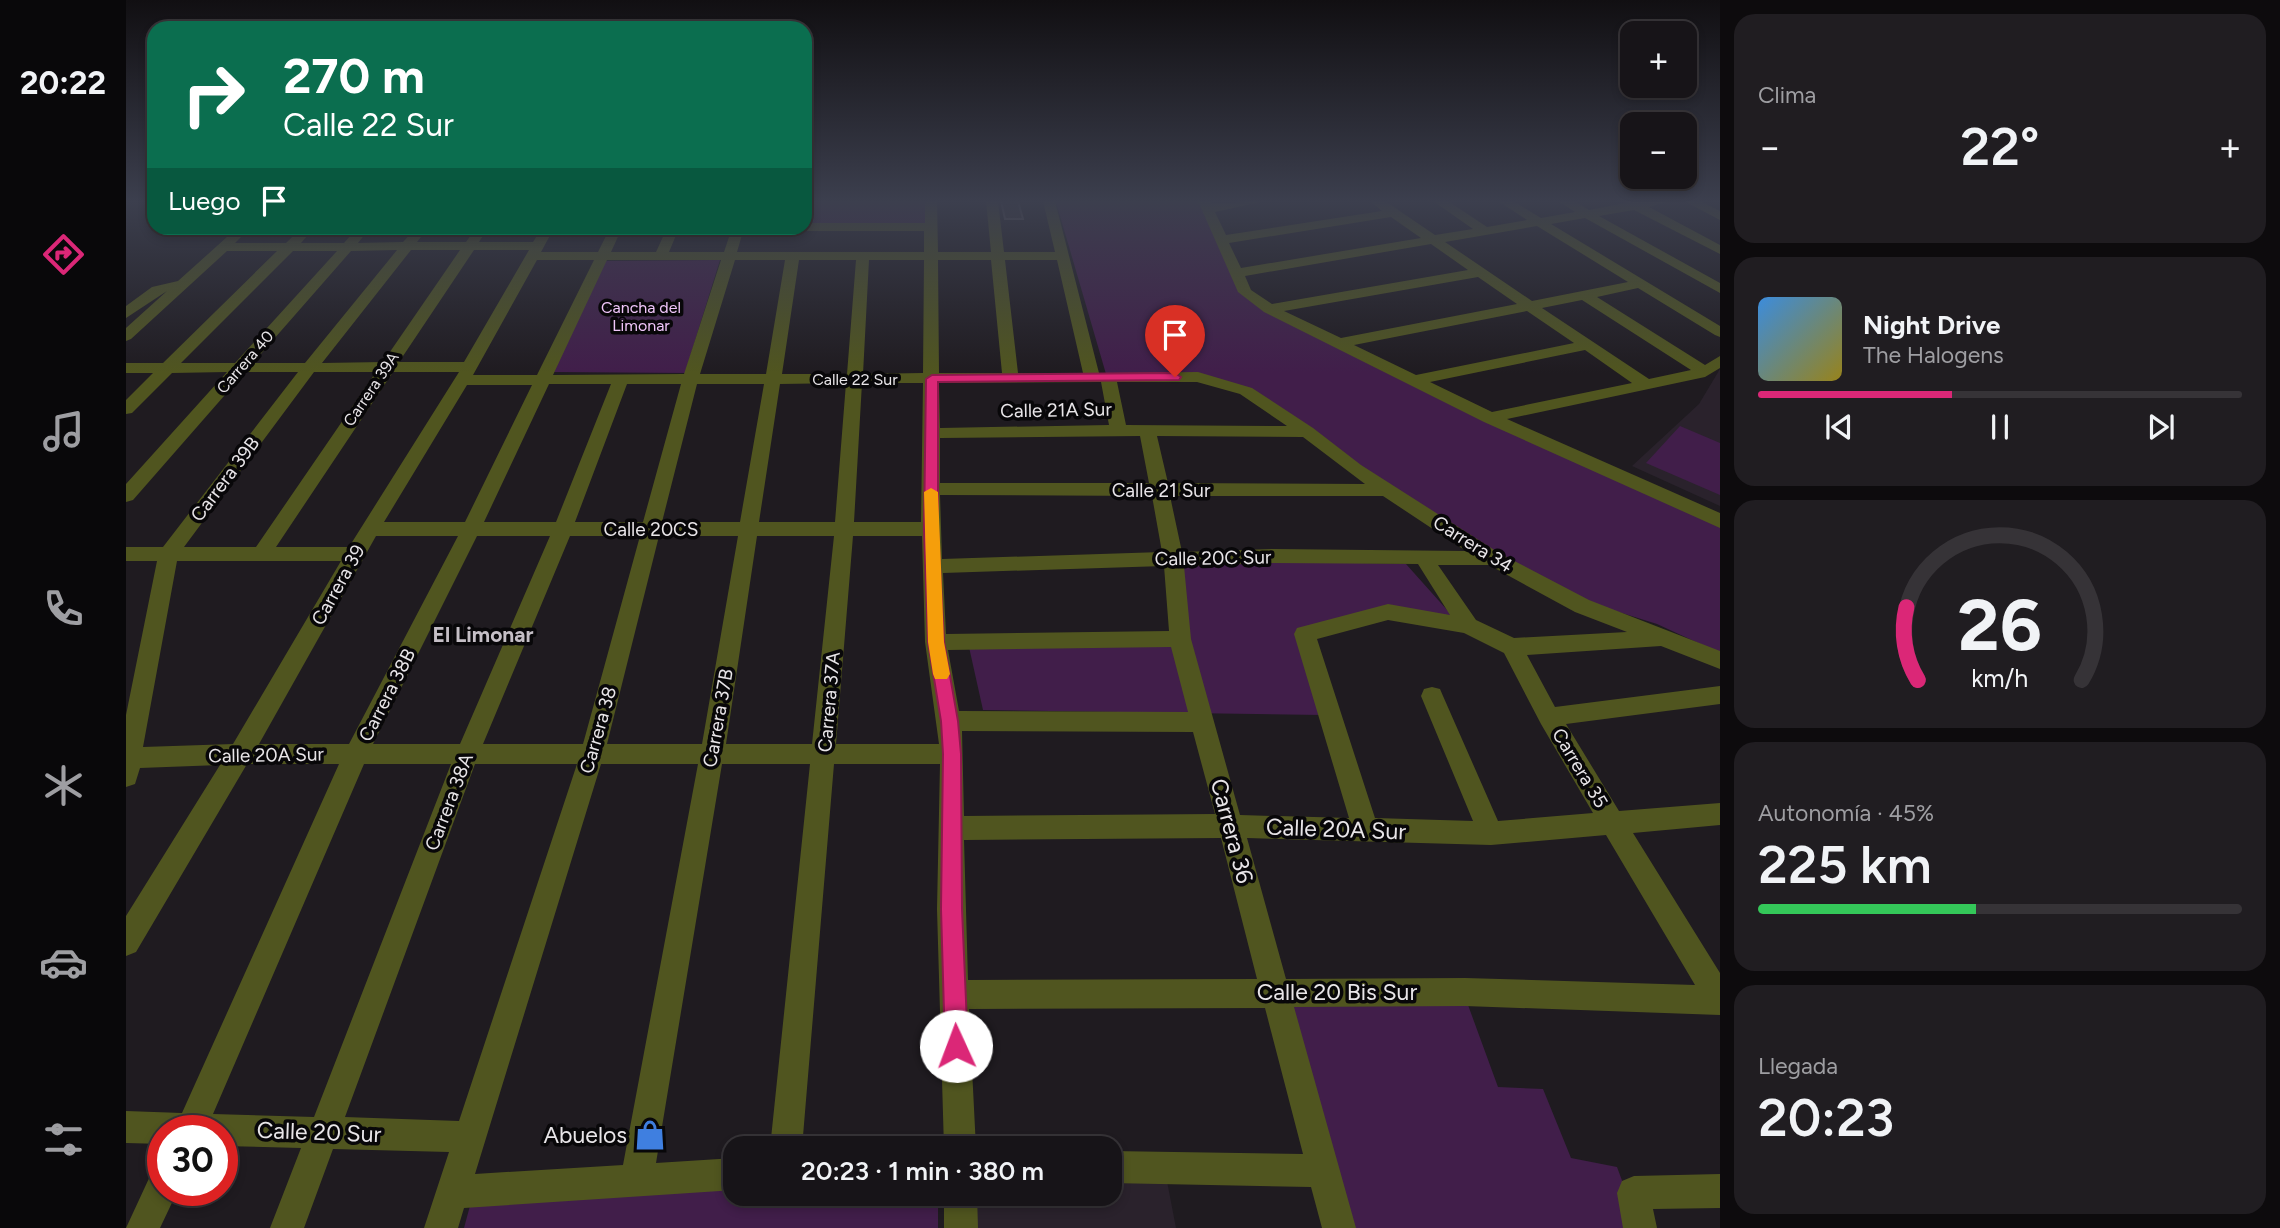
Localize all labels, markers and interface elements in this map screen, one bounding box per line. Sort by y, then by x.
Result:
map controls [1620,21,1697,189]
button: + [1620,21,1697,98]
text: 270 m [283,46,425,105]
icon: right [168,49,259,140]
text: 20:22 [20,64,106,102]
text: Clima [1758,81,1816,109]
text: Calle 22 Sur [283,106,454,144]
button: − [1620,112,1697,189]
text: 22° [1961,116,2039,178]
text: − [1758,124,1782,170]
text: + [2218,124,2242,170]
icon: arrive [255,182,293,220]
text: Luego [168,185,241,217]
icon: directions [39,230,88,279]
park label: Cancha del Limonar [601,298,681,335]
pin [1145,305,1205,377]
text: Night Drive [1863,309,2000,341]
icon: arrive [1156,316,1194,354]
street label: Carrera 40 [213,327,277,397]
text: The Halogens [1863,341,2004,369]
street label: Carrera 39A [339,348,403,430]
street label: Calle 22 Sur [812,370,898,389]
street label: Calle 21A Sur [1000,398,1113,422]
icon: music [39,407,88,456]
icon: previous [1820,408,1858,446]
icon: pause [1981,408,2019,446]
icon: next [2142,408,2180,446]
street label: Carrera 39B [186,432,264,526]
street label: Calle 21 Sur [1112,479,1211,502]
street label: Carrera 34 [1429,511,1517,578]
street label: Calle 20CS [604,518,698,541]
street label: Carrera 39 [306,541,370,629]
street label: Calle 20C Sur [1154,545,1272,571]
text: 26 [1958,581,2042,668]
icon: phone [39,584,88,633]
district label: El Limonar [433,622,533,647]
street label: Carrera 38B [354,645,420,745]
street label: Carrera 37A [813,651,845,753]
text: km/h [1971,663,2029,693]
street label: Carrera 37B [698,667,738,769]
street label: Carrera 38 [575,684,621,776]
street label: Carrera 35 [1547,724,1613,812]
street label: Calle 20A Sur [208,742,325,768]
street label: Carrera 38A [420,750,478,854]
icon: climate [39,761,88,810]
street label: Carrera 36 [1205,776,1259,886]
text: Autonomía · 45% [1758,799,1934,827]
street label: Calle 20A Sur [1265,813,1407,845]
text: 225 km [1758,834,1932,896]
icon: car [39,938,88,987]
street label: Calle 20 Bis Sur [1257,978,1417,1006]
position arrow [919,1009,993,1083]
text: Llegada [1758,1052,1838,1080]
text: 20:23 [1758,1087,1894,1149]
icon: filters [39,1115,88,1164]
speed limit sign: 30 [147,1115,238,1206]
street label: Calle 20 Sur [256,1116,382,1148]
shop icon: Abuelos [633,1118,667,1152]
place label: Abuelos [543,1121,627,1149]
text: 20:23 · 1 min · 380 m [801,1155,1044,1187]

